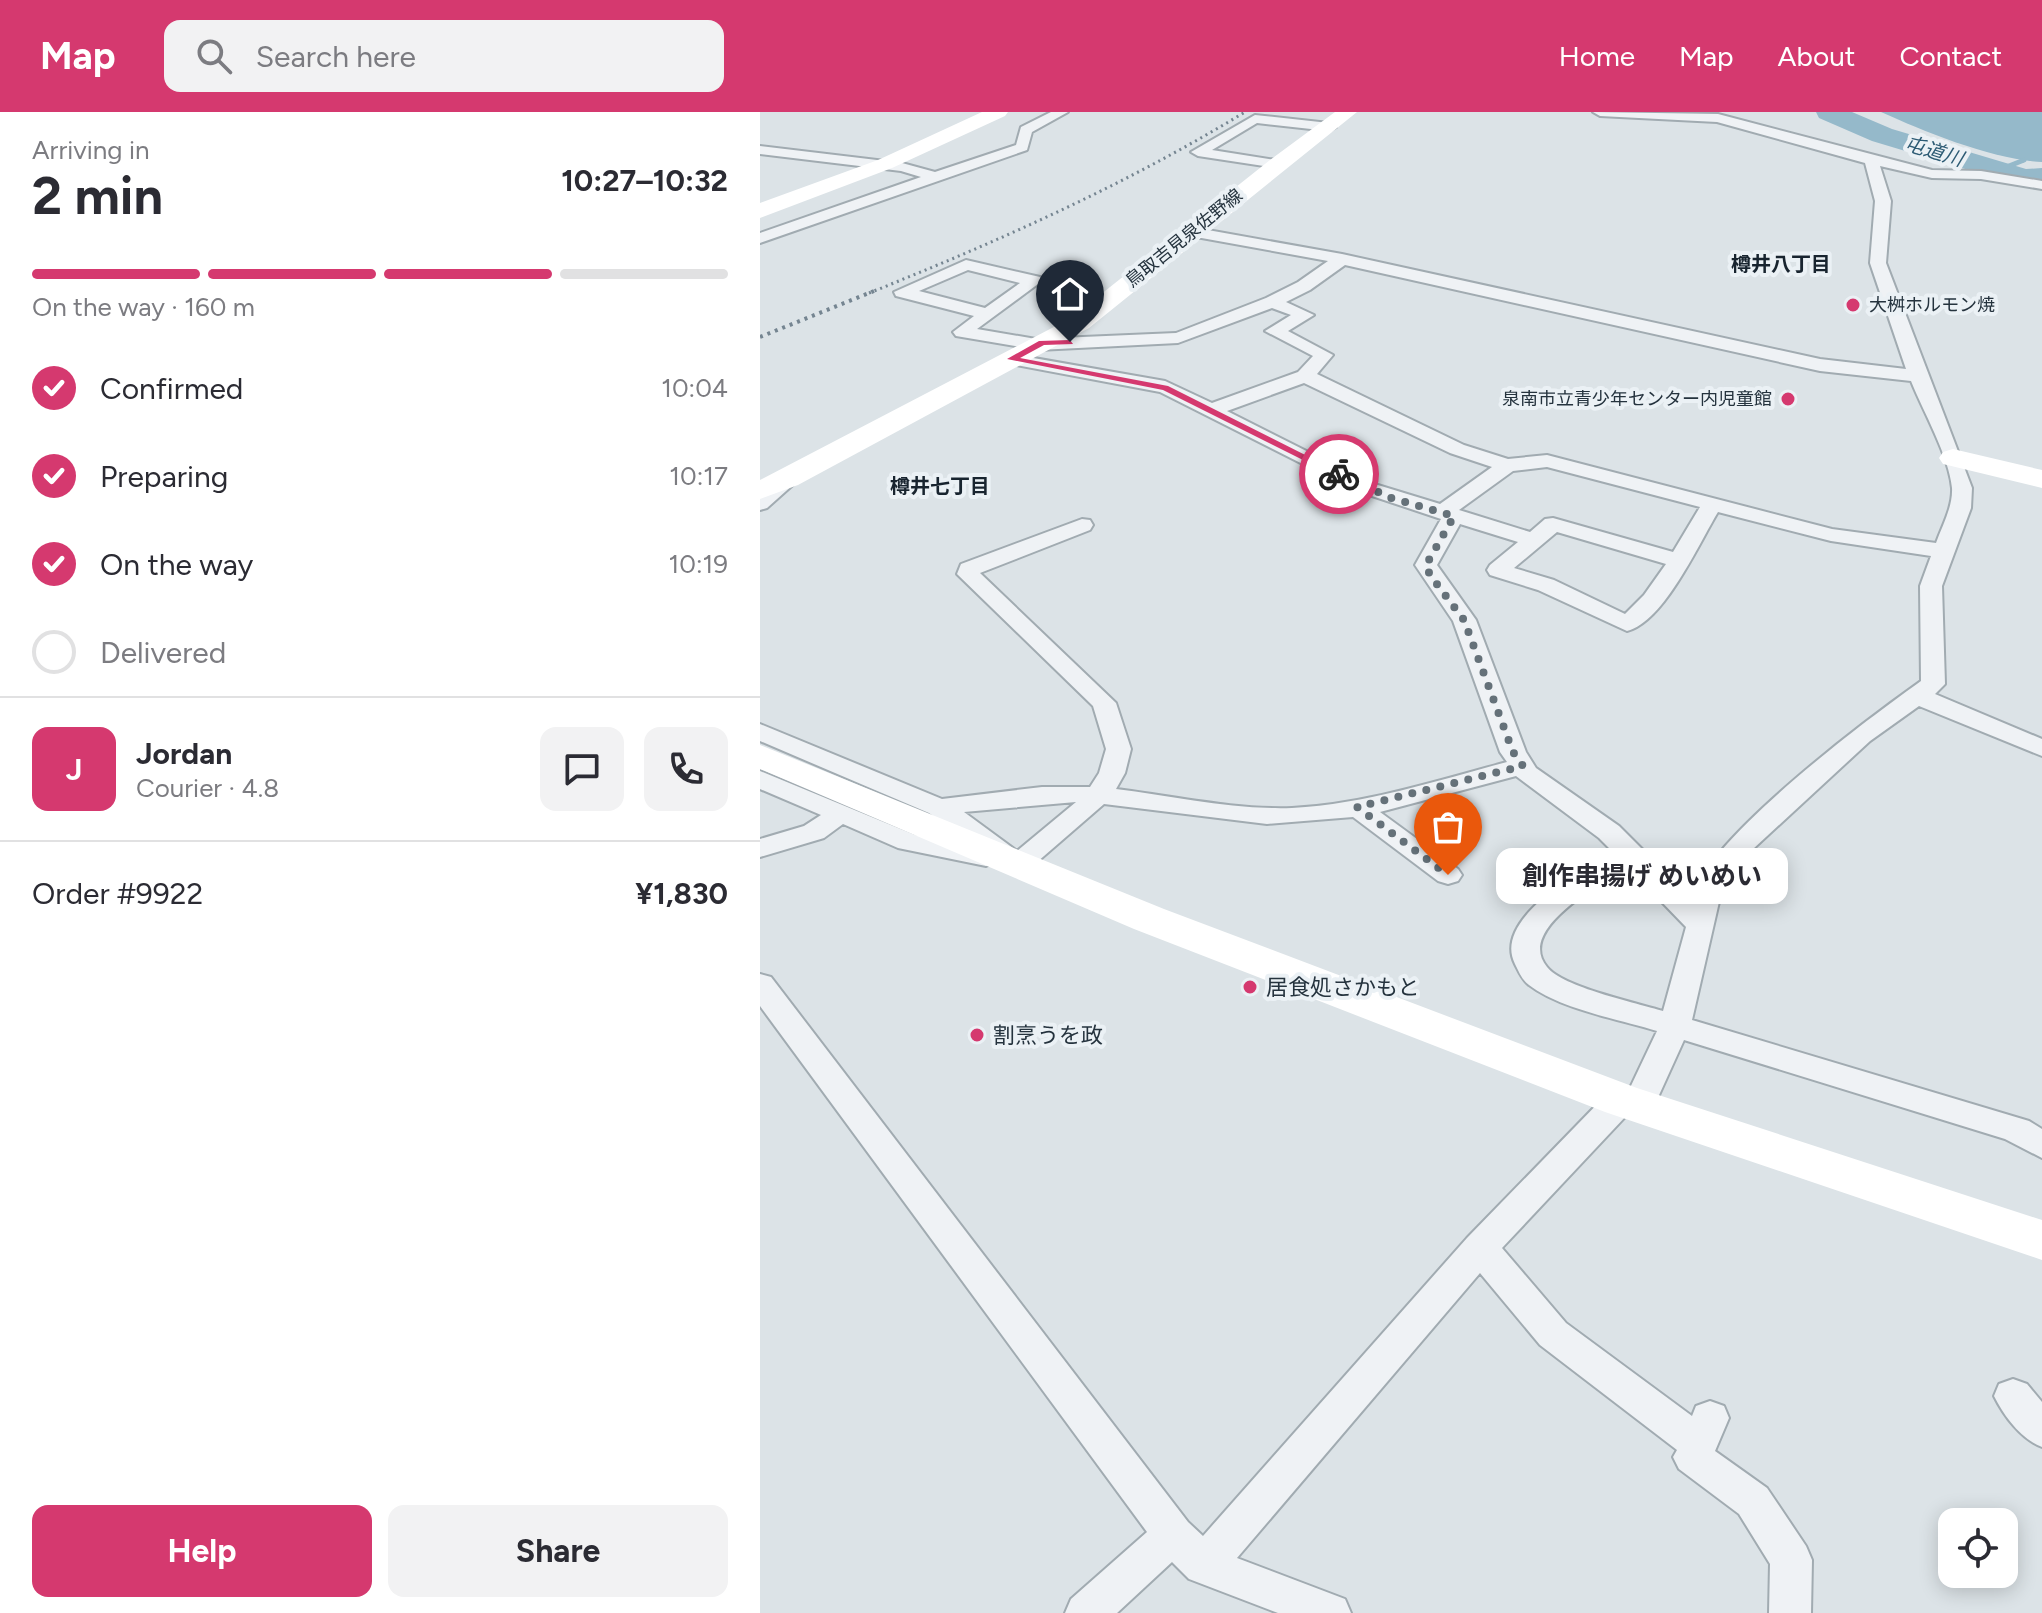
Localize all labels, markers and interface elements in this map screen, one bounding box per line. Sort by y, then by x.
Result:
search box [164,20,724,92]
text: Map [40,33,116,79]
icon: search [192,34,236,78]
text: Search here [256,38,416,75]
text: Home [1559,39,1635,73]
text: Map [1679,39,1734,73]
text: About [1778,39,1855,73]
text: Contact [1899,39,2002,73]
water label: 屯道川 [1902,131,1968,172]
text: Arriving in [32,134,150,166]
text: 10:27–10:32 [561,162,728,199]
text: 2 min [32,165,163,227]
street label: 鳥取吉見泉佐野線 [1121,184,1247,292]
district label: 樽井八丁目 [1731,252,1831,276]
pin [1036,260,1104,342]
icon: home [1048,272,1092,316]
text: On the way · 160 m [32,291,255,323]
place label: 大桝ホルモン焼 [1869,294,1995,316]
marker: 大桝ホルモン焼 [1844,296,1862,314]
icon: check [32,366,76,410]
text: Confirmed [100,370,243,407]
text: 10:04 [661,372,728,404]
place label: 泉南市立青少年センター内児童館 [1502,388,1772,410]
marker: 泉南市立青少年センター内児童館 [1779,390,1797,408]
courier [1299,434,1379,514]
icon: bike [1317,452,1361,496]
icon: check [32,454,76,498]
text: Preparing [100,458,228,495]
text: 10:17 [669,460,728,492]
district label: 樽井七丁目 [890,474,990,498]
icon: check [32,542,76,586]
text: On the way [100,546,253,583]
text: 10:19 [669,548,728,580]
text: Delivered [100,634,226,671]
button: chat [540,727,624,811]
button: phone [644,727,728,811]
text: Jordan [136,735,232,772]
text: J [66,751,82,788]
text: Courier · 4.8 [136,772,279,804]
pin [1414,793,1482,875]
icon: bag [1426,805,1470,849]
callout: 創作串揚げ めいめい [1496,847,1788,903]
text: 創作串揚げ めいめい [1522,860,1762,892]
text: Order #9922 [32,875,203,912]
text: ¥1,830 [635,875,728,912]
place label: 居食処さかもと [1266,974,1420,1001]
marker: 居食処さかもと [1241,978,1259,996]
place label: 割烹うを政 [993,1022,1103,1049]
marker: 割烹うを政 [968,1026,986,1044]
button: Help [32,1505,372,1597]
button: Share [388,1505,728,1597]
map controls [1938,1508,2018,1588]
button: locate [1938,1508,2018,1588]

